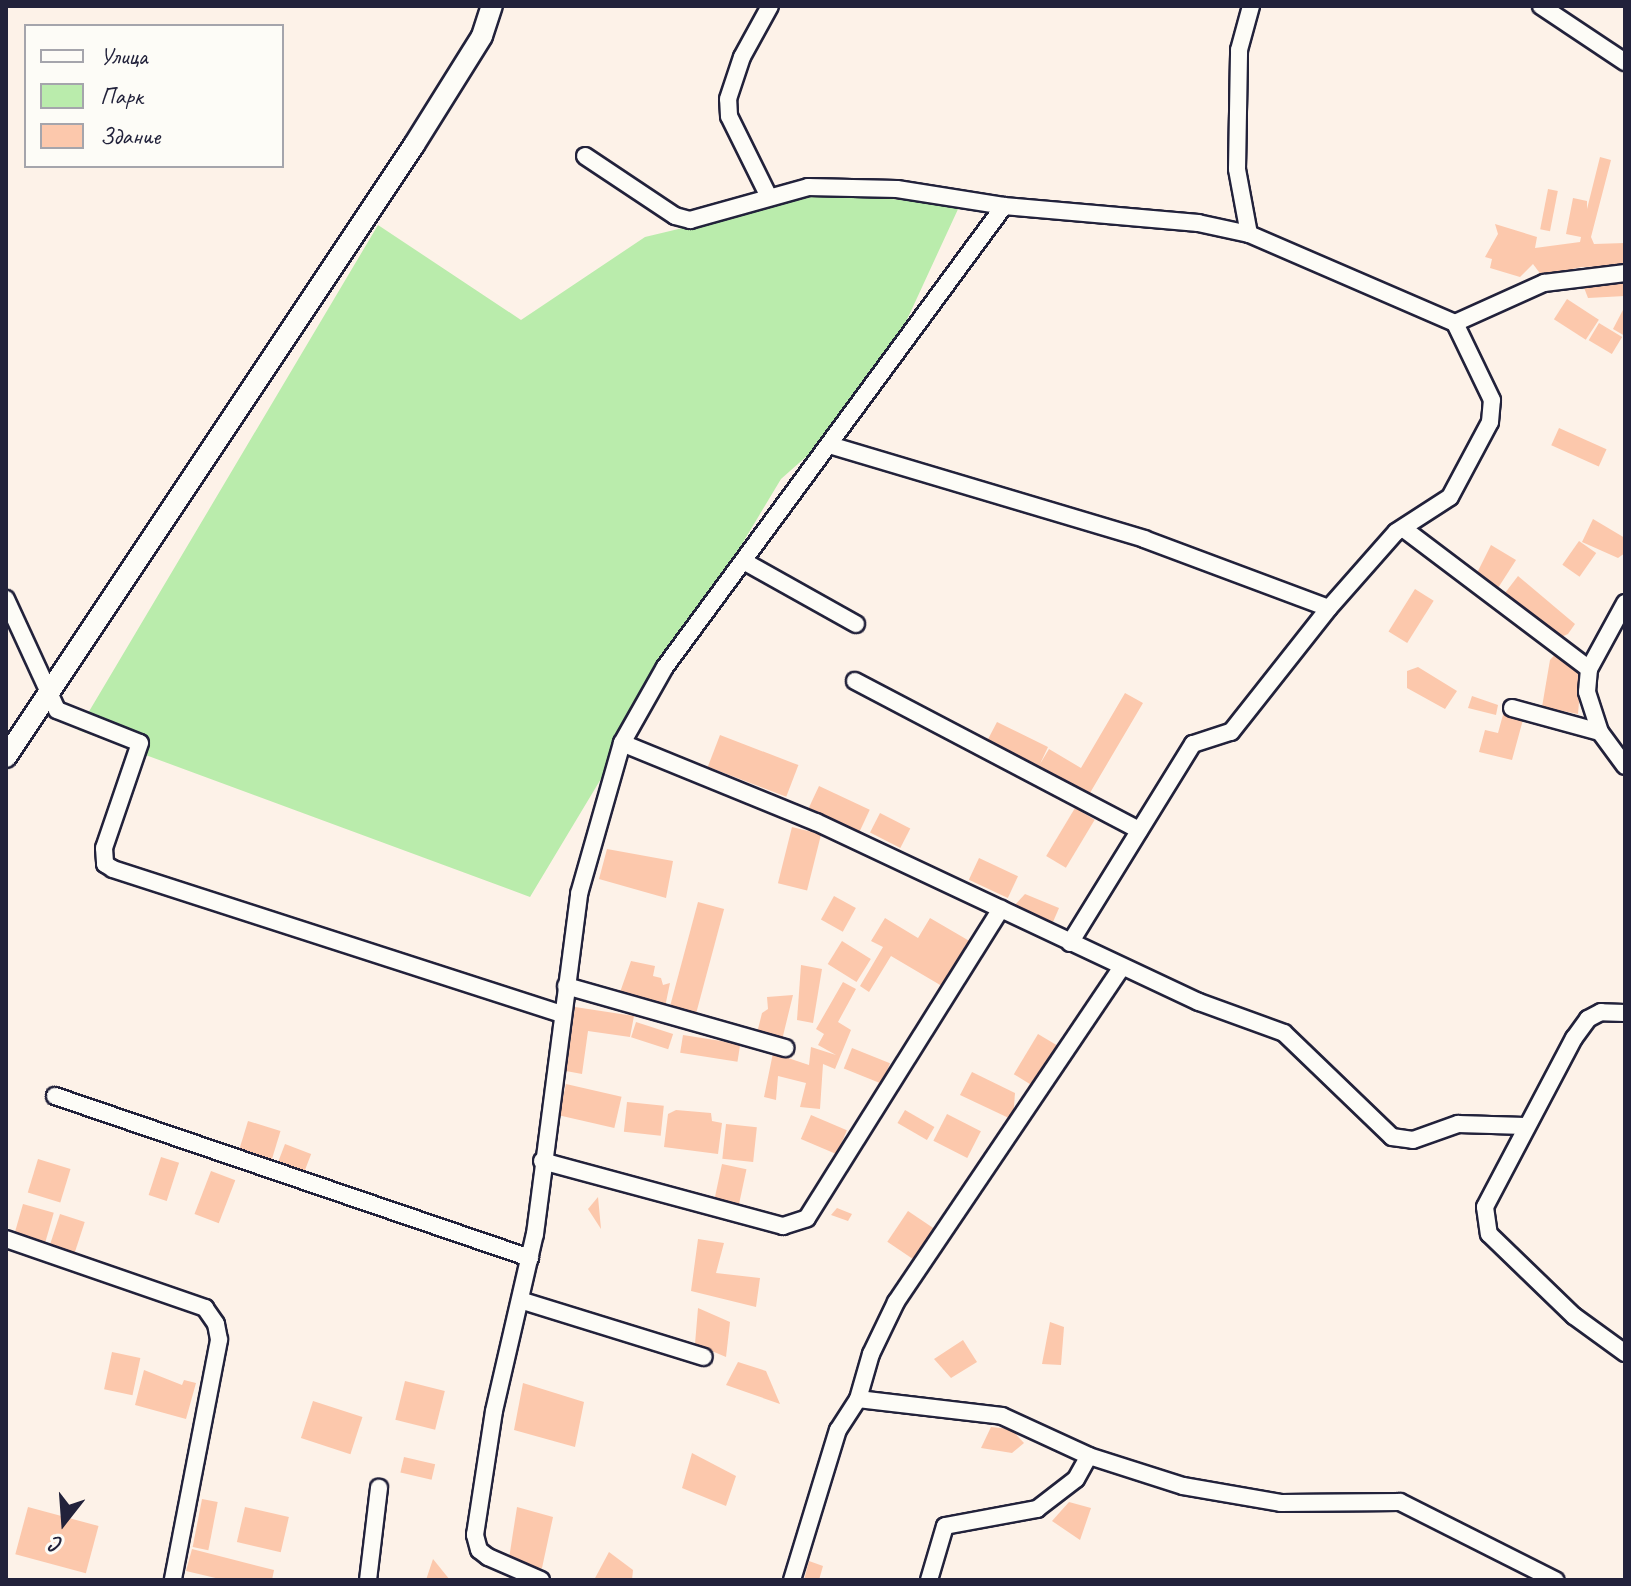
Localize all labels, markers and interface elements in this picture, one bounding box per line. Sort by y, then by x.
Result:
legend [24,24,284,168]
text: Улица [100,41,148,71]
text: Парк [100,81,143,111]
text: Здание [100,121,160,151]
north arrow [24,1482,104,1562]
text: С [48,1530,66,1560]

